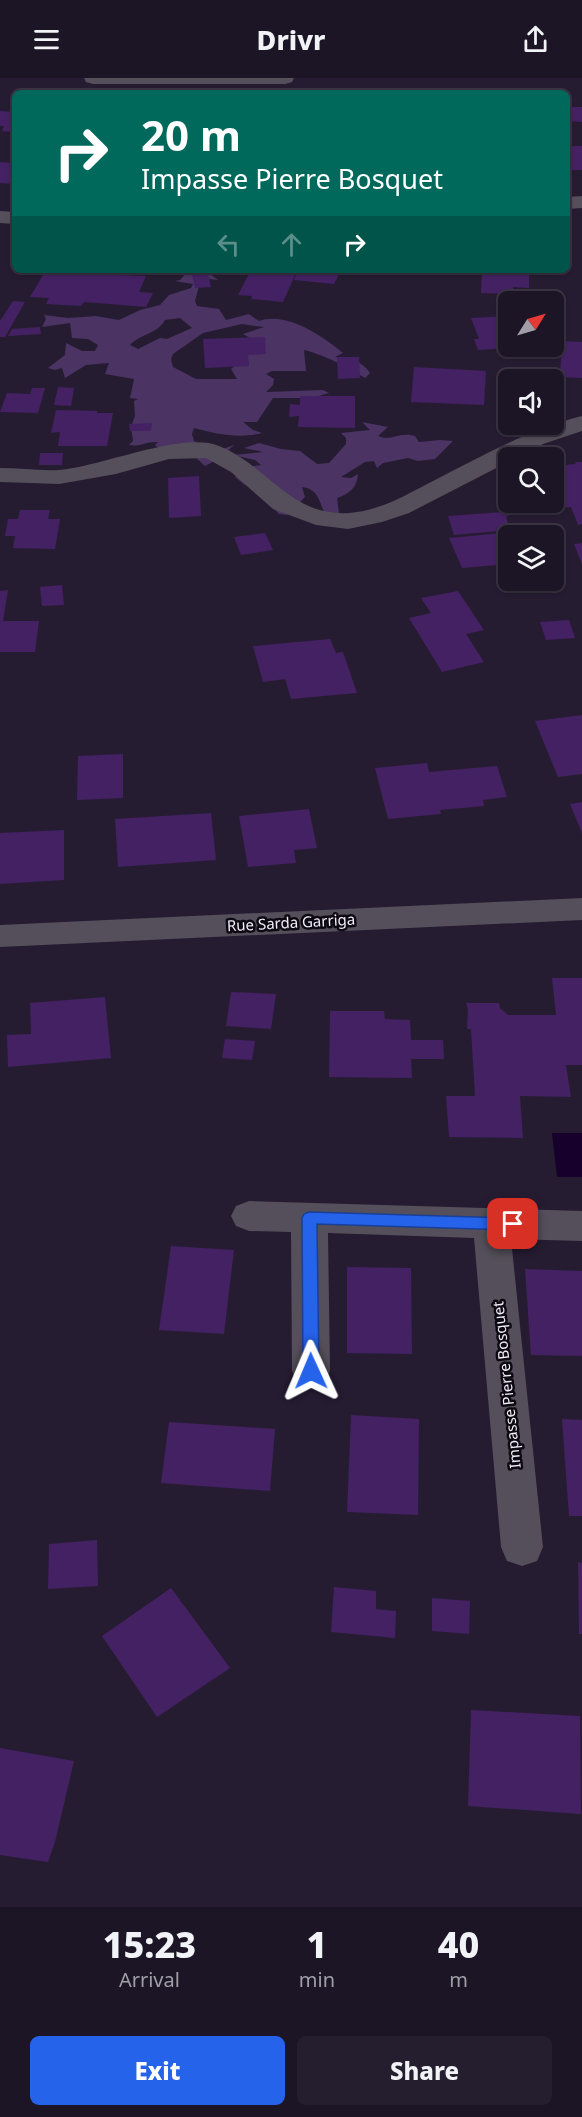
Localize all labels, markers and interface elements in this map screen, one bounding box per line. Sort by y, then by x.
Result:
text: Drivr [257,21,325,58]
icon: menu [30,23,63,56]
icon: share [519,23,552,56]
text: 20 m [141,106,241,163]
icon: right [42,114,120,192]
text: Impasse Pierre Bosquet [141,160,443,197]
icon: left [212,228,245,261]
icon: ahead [275,228,308,261]
icon: right [338,228,371,261]
north arrow [498,291,564,357]
map controls [498,291,564,591]
button: sound [498,369,564,435]
button: search [498,447,564,513]
button: layers [498,525,564,591]
street label: Rue Sarda Garriga [226,909,356,935]
pin [487,1198,538,1249]
icon: arrive [496,1207,529,1240]
street label: Impasse Pierre Bosquet [487,1300,525,1469]
position arrow [279,1339,343,1403]
text: 15:23 [103,1920,196,1969]
text: 1 [307,1920,327,1969]
text: 40 [438,1920,479,1969]
text: Arrival [119,1966,180,1993]
text: min [299,1966,335,1993]
text: m [449,1966,468,1993]
button: Exit [30,2036,285,2105]
button: Share [297,2036,552,2105]

